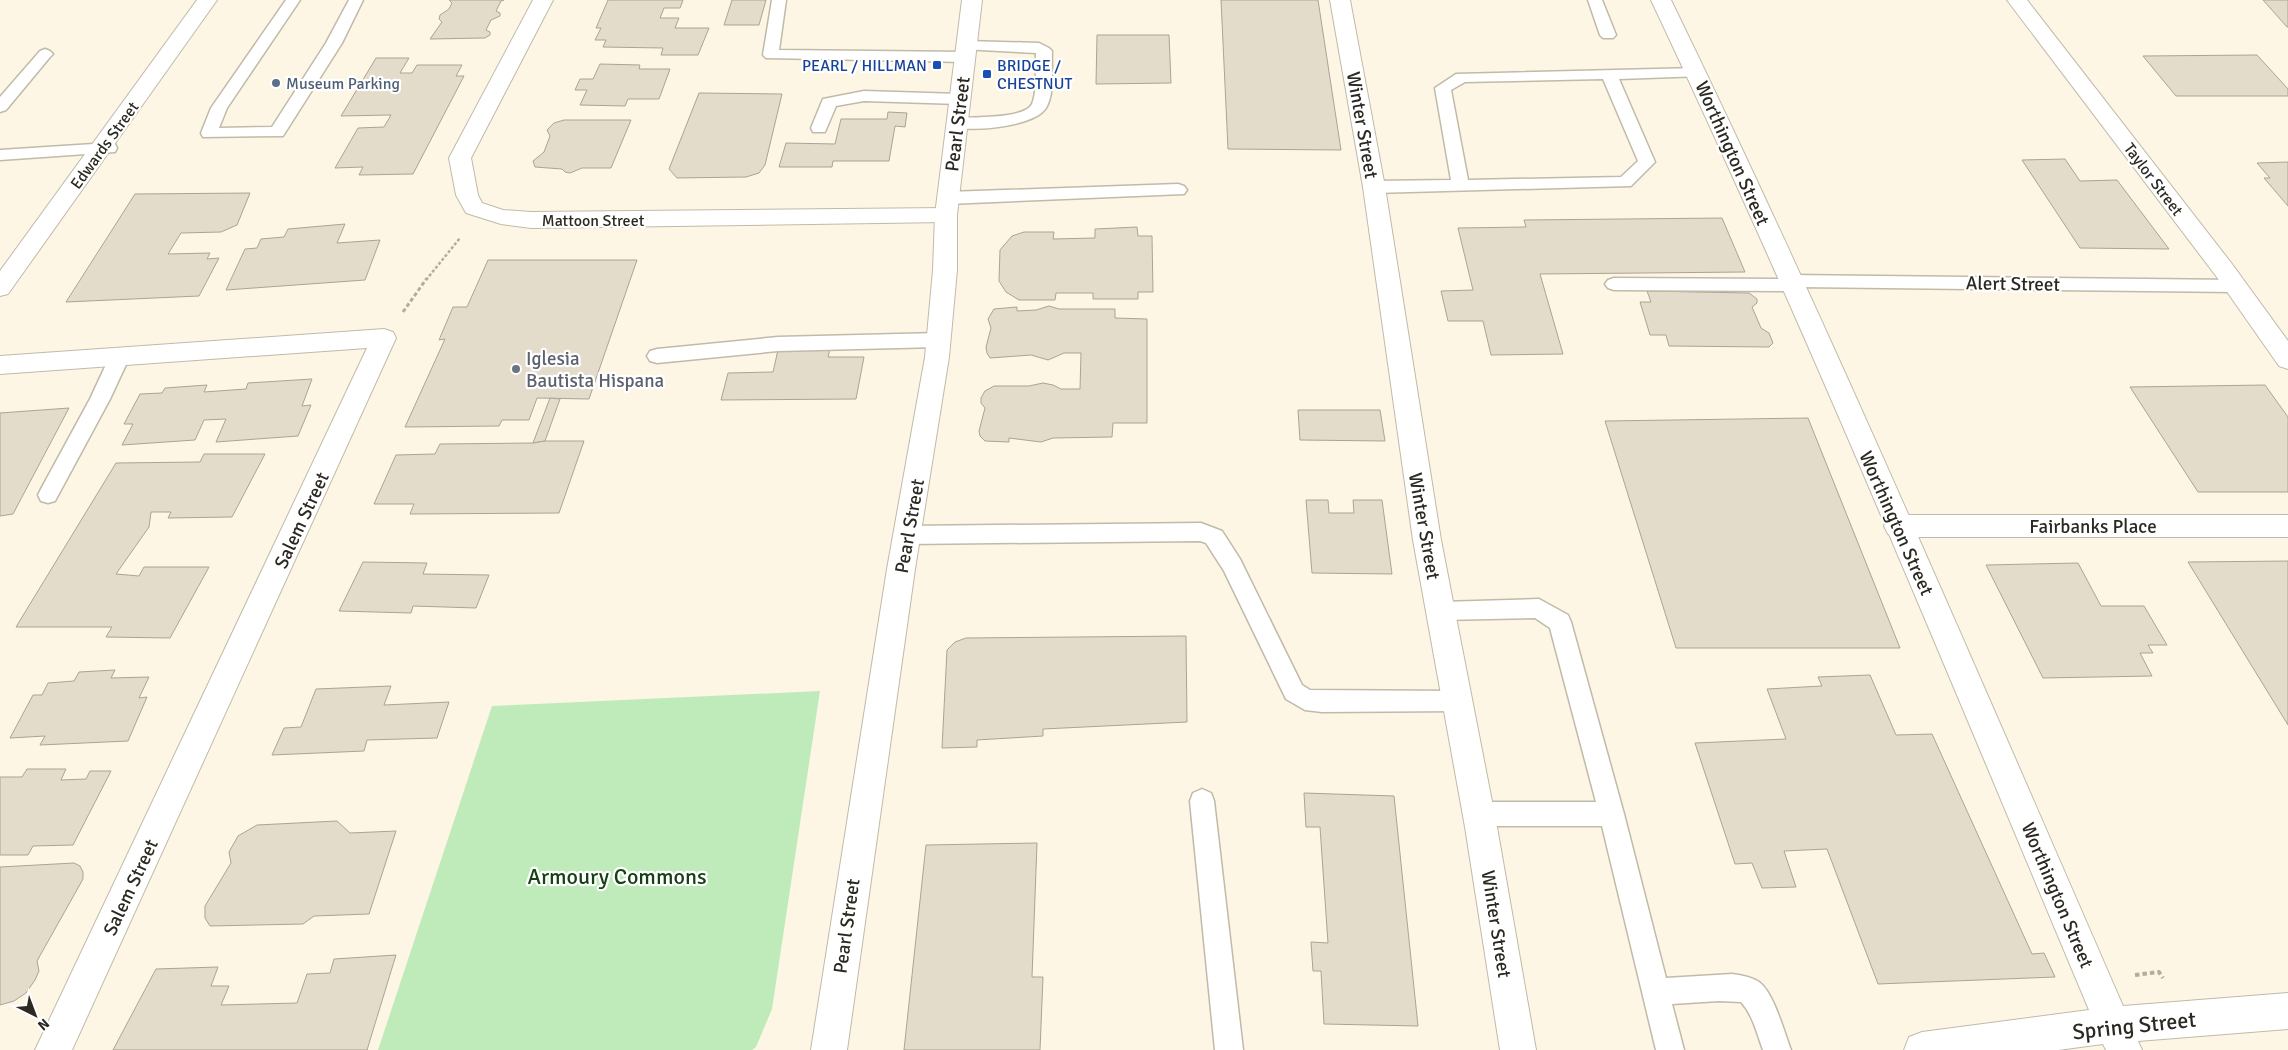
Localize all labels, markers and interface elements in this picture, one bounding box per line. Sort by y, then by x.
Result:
place label: PEARL / HILLMAN [802,56,927,76]
place label: BRIDGE / CHESTNUT [997,56,1072,94]
marker: PEARL / HILLMAN [931,59,943,71]
marker: BRIDGE / CHESTNUT [981,68,993,80]
street label: Winter Street [1341,70,1383,181]
place label: Museum Parking [286,74,400,94]
street label: Pearl Street [940,75,976,173]
marker: Museum Parking [270,77,282,89]
street label: Worthington Street [1689,77,1775,230]
street label: Edwards Street [66,98,143,193]
street label: Taylor Street [2119,139,2187,220]
street label: Mattoon Street [542,211,645,231]
street label: Alert Street [1966,271,2061,297]
place label: Iglesia Bautista Hispana [526,347,664,393]
marker: Iglesia Bautista Hispana [510,363,522,375]
street label: Worthington Street [1853,447,1939,600]
street label: Salem Street [269,468,335,573]
street label: Winter Street [1403,471,1445,582]
street label: Pearl Street [890,477,930,575]
street label: Fairbanks Place [2029,515,2157,539]
street label: Worthington Street [2016,819,2099,972]
street label: Salem Street [98,835,164,940]
park label: Armoury Commons [527,863,707,890]
street label: Winter Street [1476,869,1516,980]
street label: Pearl Street [828,877,866,975]
north arrow [10,990,60,1040]
street label: Spring Street [2071,1006,2197,1045]
text: N [34,1015,53,1034]

